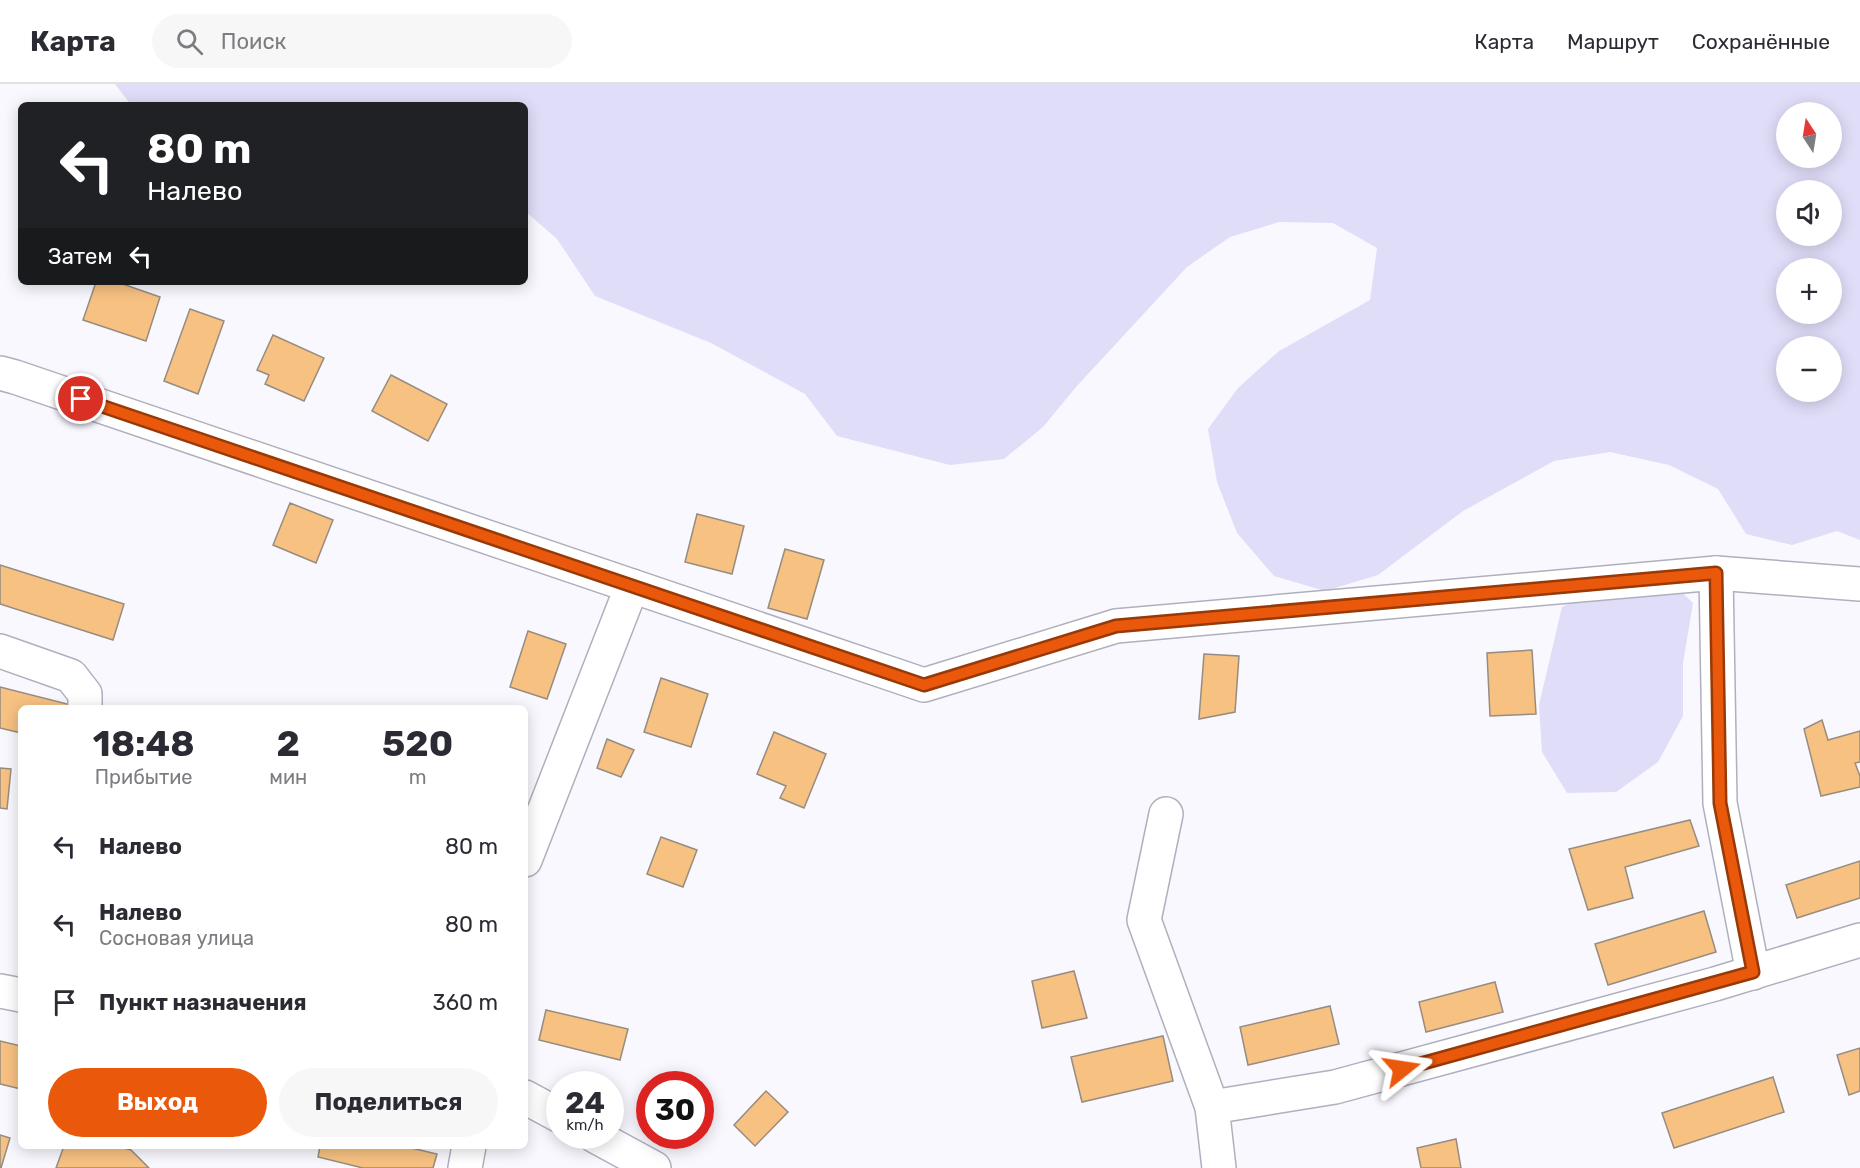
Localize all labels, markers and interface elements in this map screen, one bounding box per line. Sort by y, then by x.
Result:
search box [152,14,572,68]
text: Карта [30,25,116,58]
icon: search [173,25,206,58]
text: Поиск [221,28,286,55]
text: Карта [1474,29,1534,54]
text: Маршрут [1567,29,1659,54]
text: Сохранённые [1692,29,1830,54]
north arrow [1776,102,1842,168]
map controls [1776,102,1842,402]
text: 80 m [147,124,251,174]
icon: left [48,126,126,204]
text: Налево [147,175,243,207]
button: sound [1776,180,1842,246]
icon: left [124,240,157,273]
text: Затем [48,243,112,270]
button: + [1776,258,1842,324]
button: − [1776,336,1842,402]
pin [55,373,106,424]
icon: arrive [64,382,97,415]
text: 18:48 [93,722,195,765]
text: 2 [277,722,300,765]
text: 520 [382,722,453,765]
text: Прибытие [95,765,193,789]
text: мин [269,765,307,789]
text: m [409,765,427,789]
icon: left [48,830,81,863]
text: Налево [99,833,182,860]
text: 80 m [445,833,498,860]
text: Налево [99,899,182,926]
icon: left [48,908,81,941]
text: 80 m [445,911,498,938]
text: Сосновая улица [99,926,254,950]
icon: arrive [48,986,81,1019]
text: Пункт назначения [99,989,307,1016]
text: 360 m [433,989,498,1016]
position arrow [1370,1037,1434,1101]
button: Выход [48,1068,267,1137]
button: Поделиться [279,1068,498,1137]
speed limit sign: 30 [636,1071,714,1149]
text: 24 [565,1085,605,1121]
text: km/h [566,1116,604,1134]

